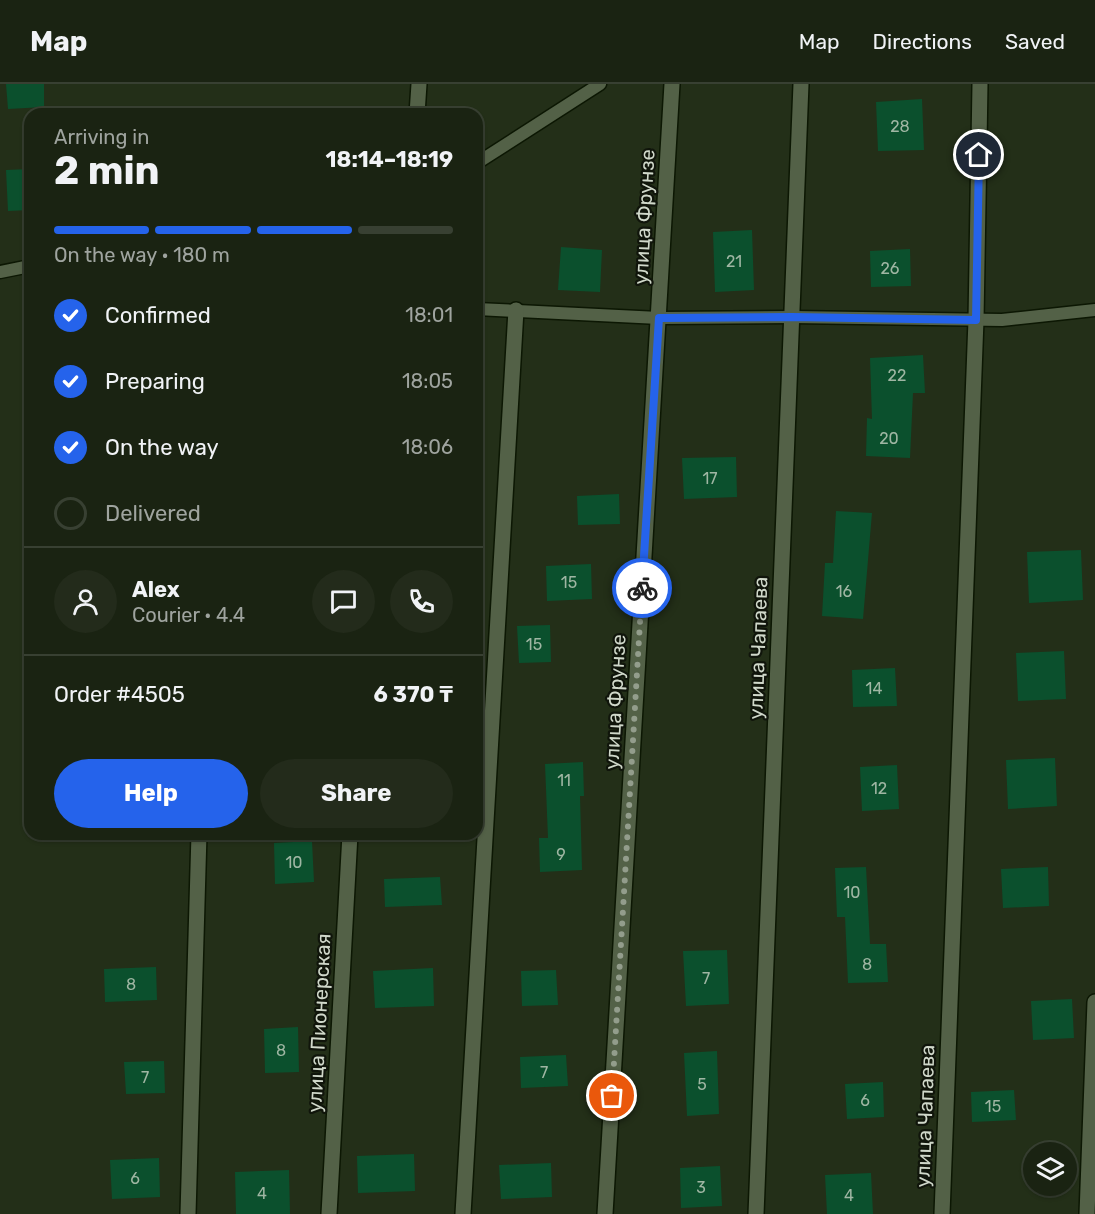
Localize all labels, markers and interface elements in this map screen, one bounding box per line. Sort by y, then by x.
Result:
text: Map [30,25,87,58]
text: Map [799,29,840,54]
text: Directions [873,29,972,54]
text: Saved [1005,29,1065,54]
house number: 28 [890,117,910,136]
text: Arriving in [54,125,149,149]
pin [953,129,1004,180]
icon: home [962,138,995,171]
text: 18:14–18:19 [326,146,453,173]
text: 2 min [54,148,160,194]
street label: улица Фрунзе [628,149,660,285]
text: On the way · 180 m [54,243,230,267]
house number: 21 [726,252,742,271]
house number: 26 [880,259,900,278]
icon: check [54,299,87,332]
text: Confirmed [105,302,211,329]
text: 18:01 [405,303,453,327]
icon: check [54,365,87,398]
house number: 22 [888,366,906,385]
text: Preparing [105,368,205,395]
text: 18:05 [402,369,453,393]
house number: 20 [879,429,899,448]
icon: check [54,431,87,464]
text: On the way [105,434,219,461]
text: 18:06 [402,435,453,459]
house number: 17 [702,469,718,488]
text: Delivered [105,500,201,527]
courier [612,558,672,618]
button: person [54,570,117,633]
button: chat [312,570,375,633]
button: phone [390,570,453,633]
icon: bike [626,572,659,605]
house number: 15 [561,573,577,592]
text: Alex [132,576,180,603]
street label: улица Чапаева [744,576,772,720]
house number: 16 [836,582,853,601]
text: Courier · 4.4 [132,603,245,627]
street label: улица Фрунзе [599,634,631,770]
house number: 15 [526,635,542,654]
house number: 14 [866,679,882,698]
text: Order #4505 [54,681,185,708]
text: 6 370 ₸ [373,681,453,708]
button: Help [54,759,248,828]
button: Share [260,759,453,828]
house number: 11 [557,771,571,790]
house number: 12 [871,779,887,798]
house number: 9 [556,845,566,864]
house number: 10 [285,853,303,872]
house number: 10 [843,883,861,902]
street label: улица Пионерская [302,933,336,1113]
house number: 8 [862,955,872,974]
house number: 7 [702,969,710,988]
house number: 8 [126,975,136,994]
house number: 8 [276,1041,286,1060]
street label: улица Чапаева [911,1044,939,1188]
house number: 7 [540,1063,548,1082]
house number: 7 [141,1068,149,1087]
pin [586,1070,637,1121]
house number: 5 [697,1075,707,1094]
icon: bag [595,1079,628,1112]
house number: 6 [860,1091,870,1110]
house number: 15 [985,1097,1001,1116]
map controls [1023,1142,1077,1196]
button: layers [1023,1142,1077,1196]
house number: 6 [130,1169,140,1188]
house number: 3 [696,1178,706,1197]
house number: 4 [257,1184,267,1203]
house number: 4 [844,1186,854,1205]

